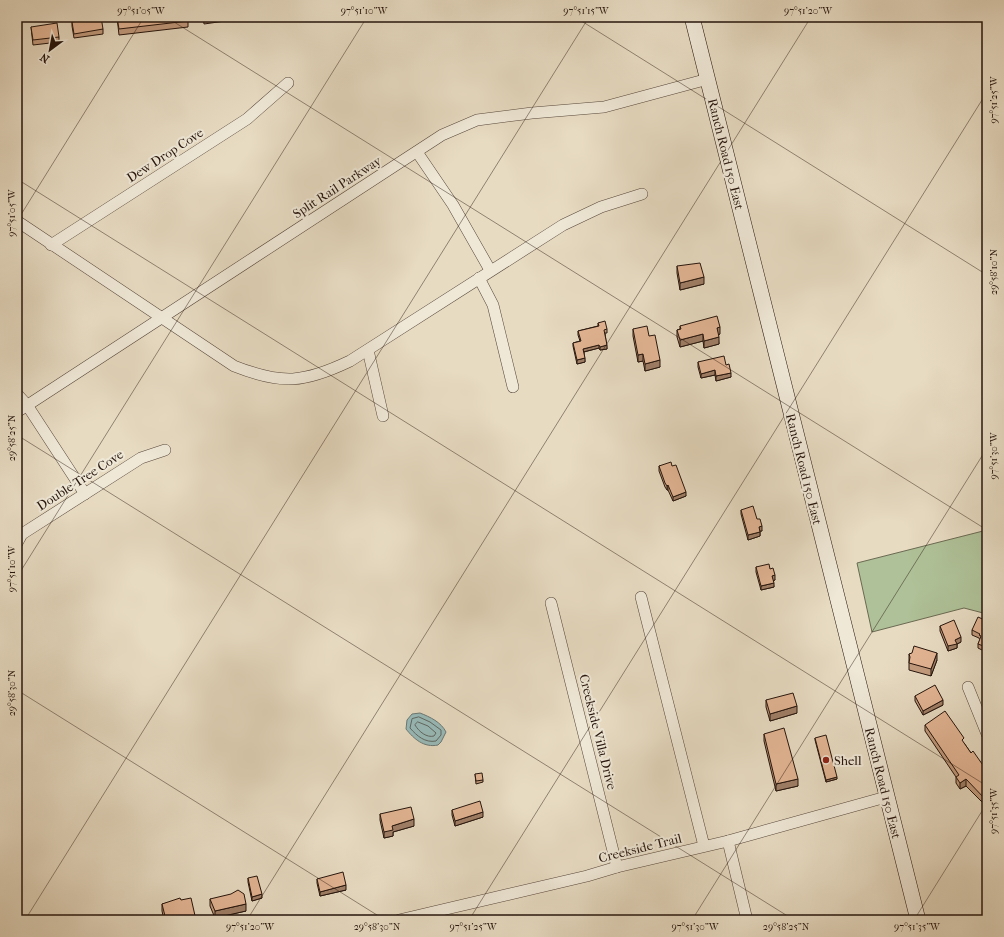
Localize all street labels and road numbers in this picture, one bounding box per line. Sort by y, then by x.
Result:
street label: Ranch Road 150 East [705,97,747,212]
street label: Dew Drop Cove [124,124,207,185]
street label: Split Rail Parkway [290,152,385,221]
street label: Ranch Road 150 East [783,412,825,527]
street label: Double Tree Cove [34,446,126,513]
street label: Creekside Villa Drive [576,673,620,792]
street label: Ranch Road 150 East [862,726,904,841]
street label: Creekside Trail [597,830,684,866]

